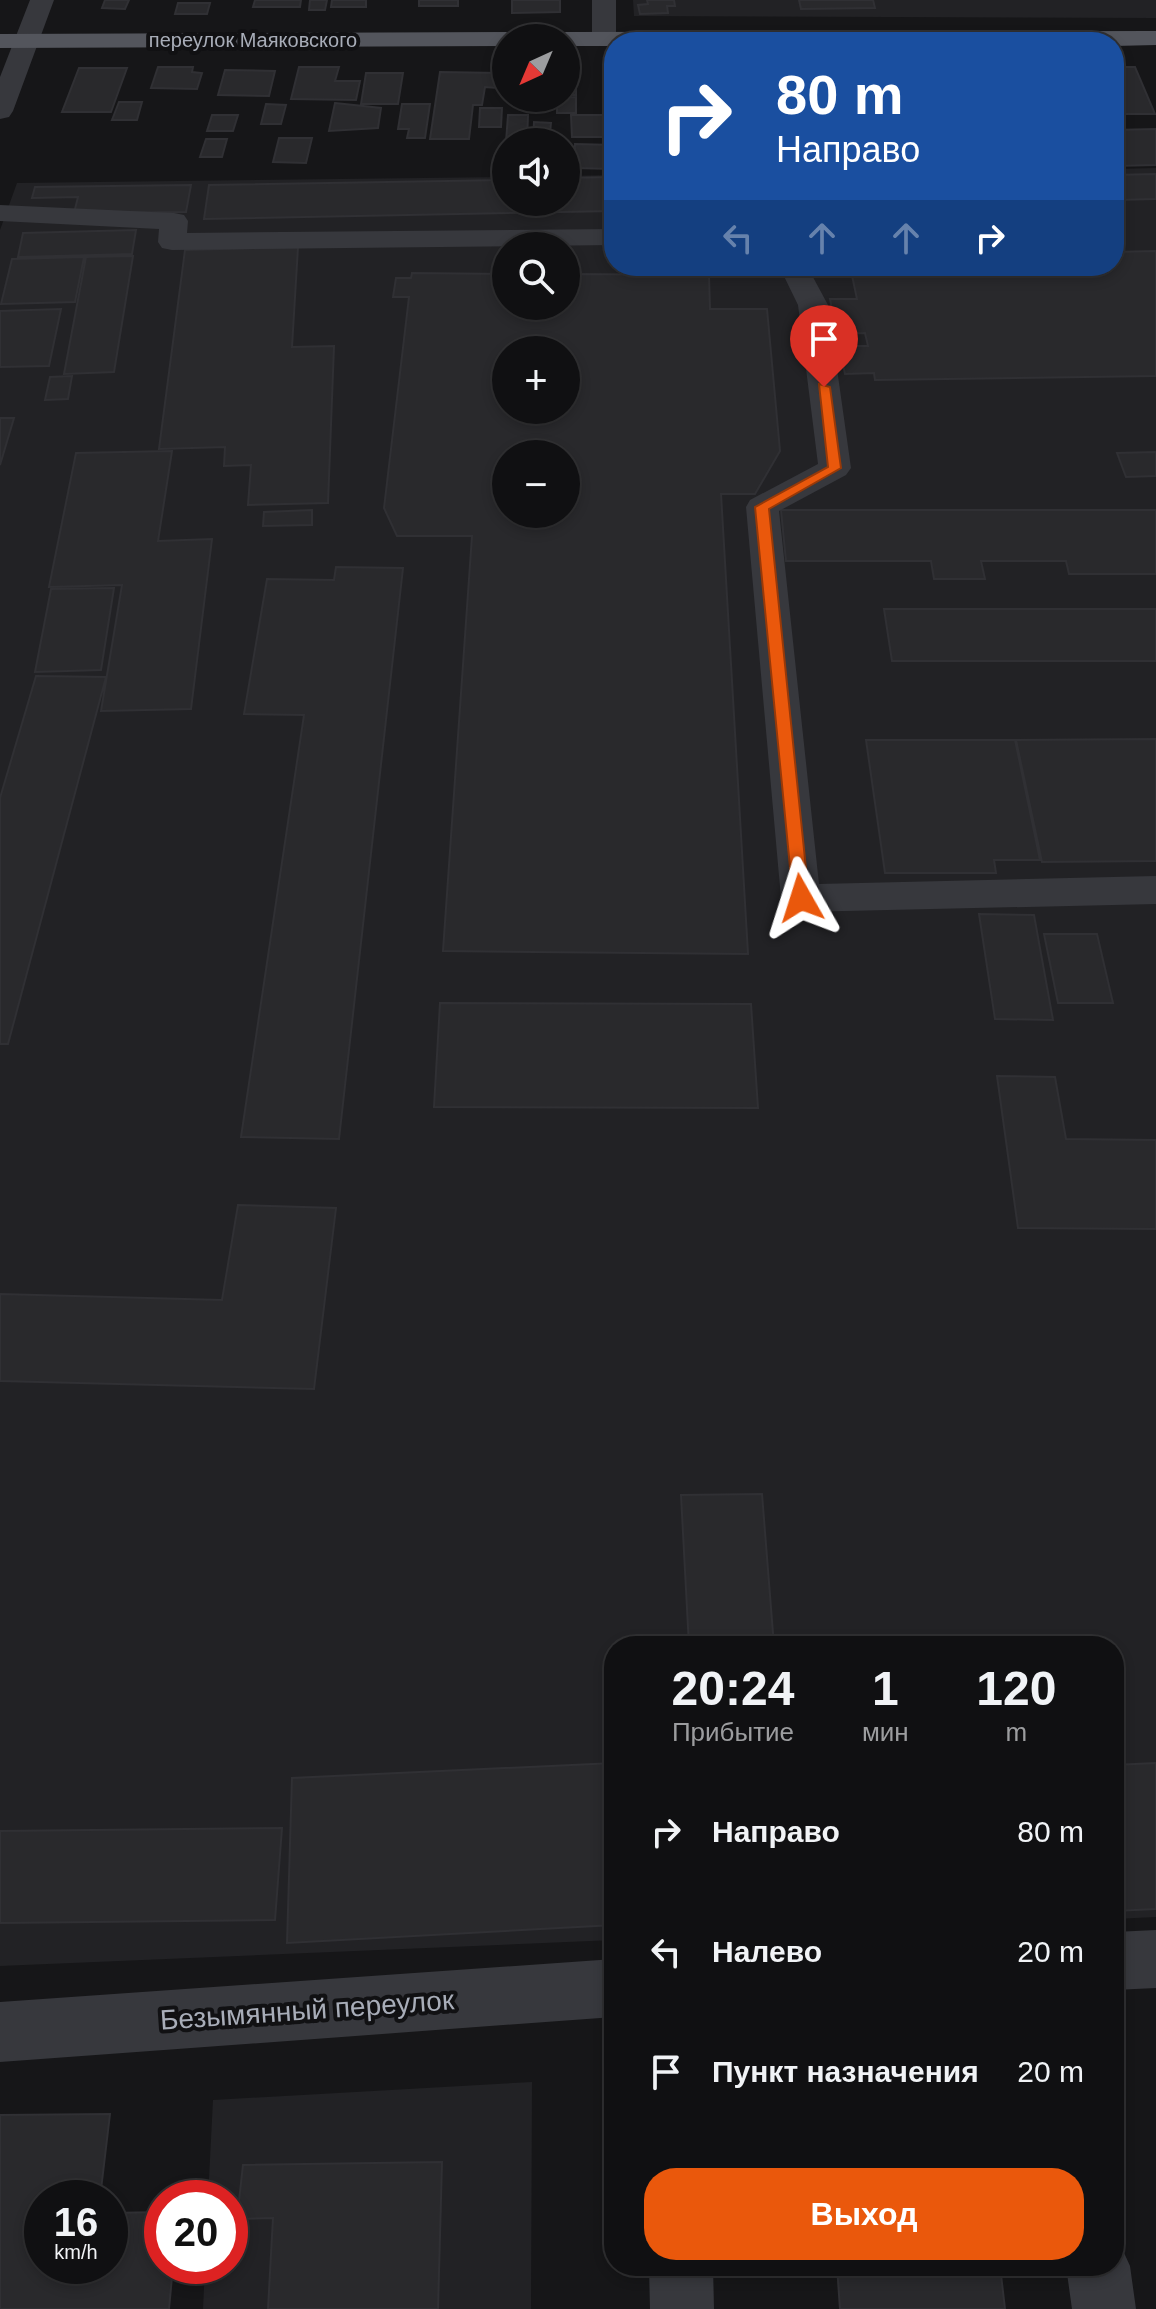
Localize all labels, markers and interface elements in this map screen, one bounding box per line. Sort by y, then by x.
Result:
north arrow [492,24,580,112]
map controls [492,24,580,528]
street label: переулок Маяковского [149,29,357,51]
text: 80 m [776,63,904,126]
icon: right [644,64,748,168]
button: sound [492,128,580,216]
text: Направо [776,129,920,170]
icon: left [716,216,760,260]
icon: ahead [800,216,844,260]
icon: ahead [884,216,928,260]
icon: right [968,216,1012,260]
button: search [492,232,580,320]
pin [790,305,858,387]
icon: arrive [802,317,846,361]
button: + [492,336,580,424]
button: − [492,440,580,528]
position arrow [759,856,843,940]
text: 20:24 [672,1662,794,1715]
text: 1 [872,1662,899,1715]
text: 120 [976,1662,1056,1715]
text: Прибытие [672,1717,794,1747]
text: мин [862,1717,909,1747]
text: m [1006,1717,1027,1747]
icon: right [644,1810,688,1854]
text: Направо [712,1815,840,1848]
text: 80 m [1017,1815,1084,1848]
icon: left [644,1930,688,1974]
text: Налево [712,1935,822,1968]
text: 20 m [1017,1935,1084,1968]
street label: Безымянный переулок [159,1984,456,2036]
icon: arrive [644,2050,688,2094]
text: Пункт назначения [712,2055,979,2088]
text: 20 m [1017,2055,1084,2088]
button: Выход [644,2168,1084,2260]
speed limit sign: 20 [144,2180,248,2284]
text: 16 [54,2200,98,2244]
text: km/h [54,2241,98,2263]

